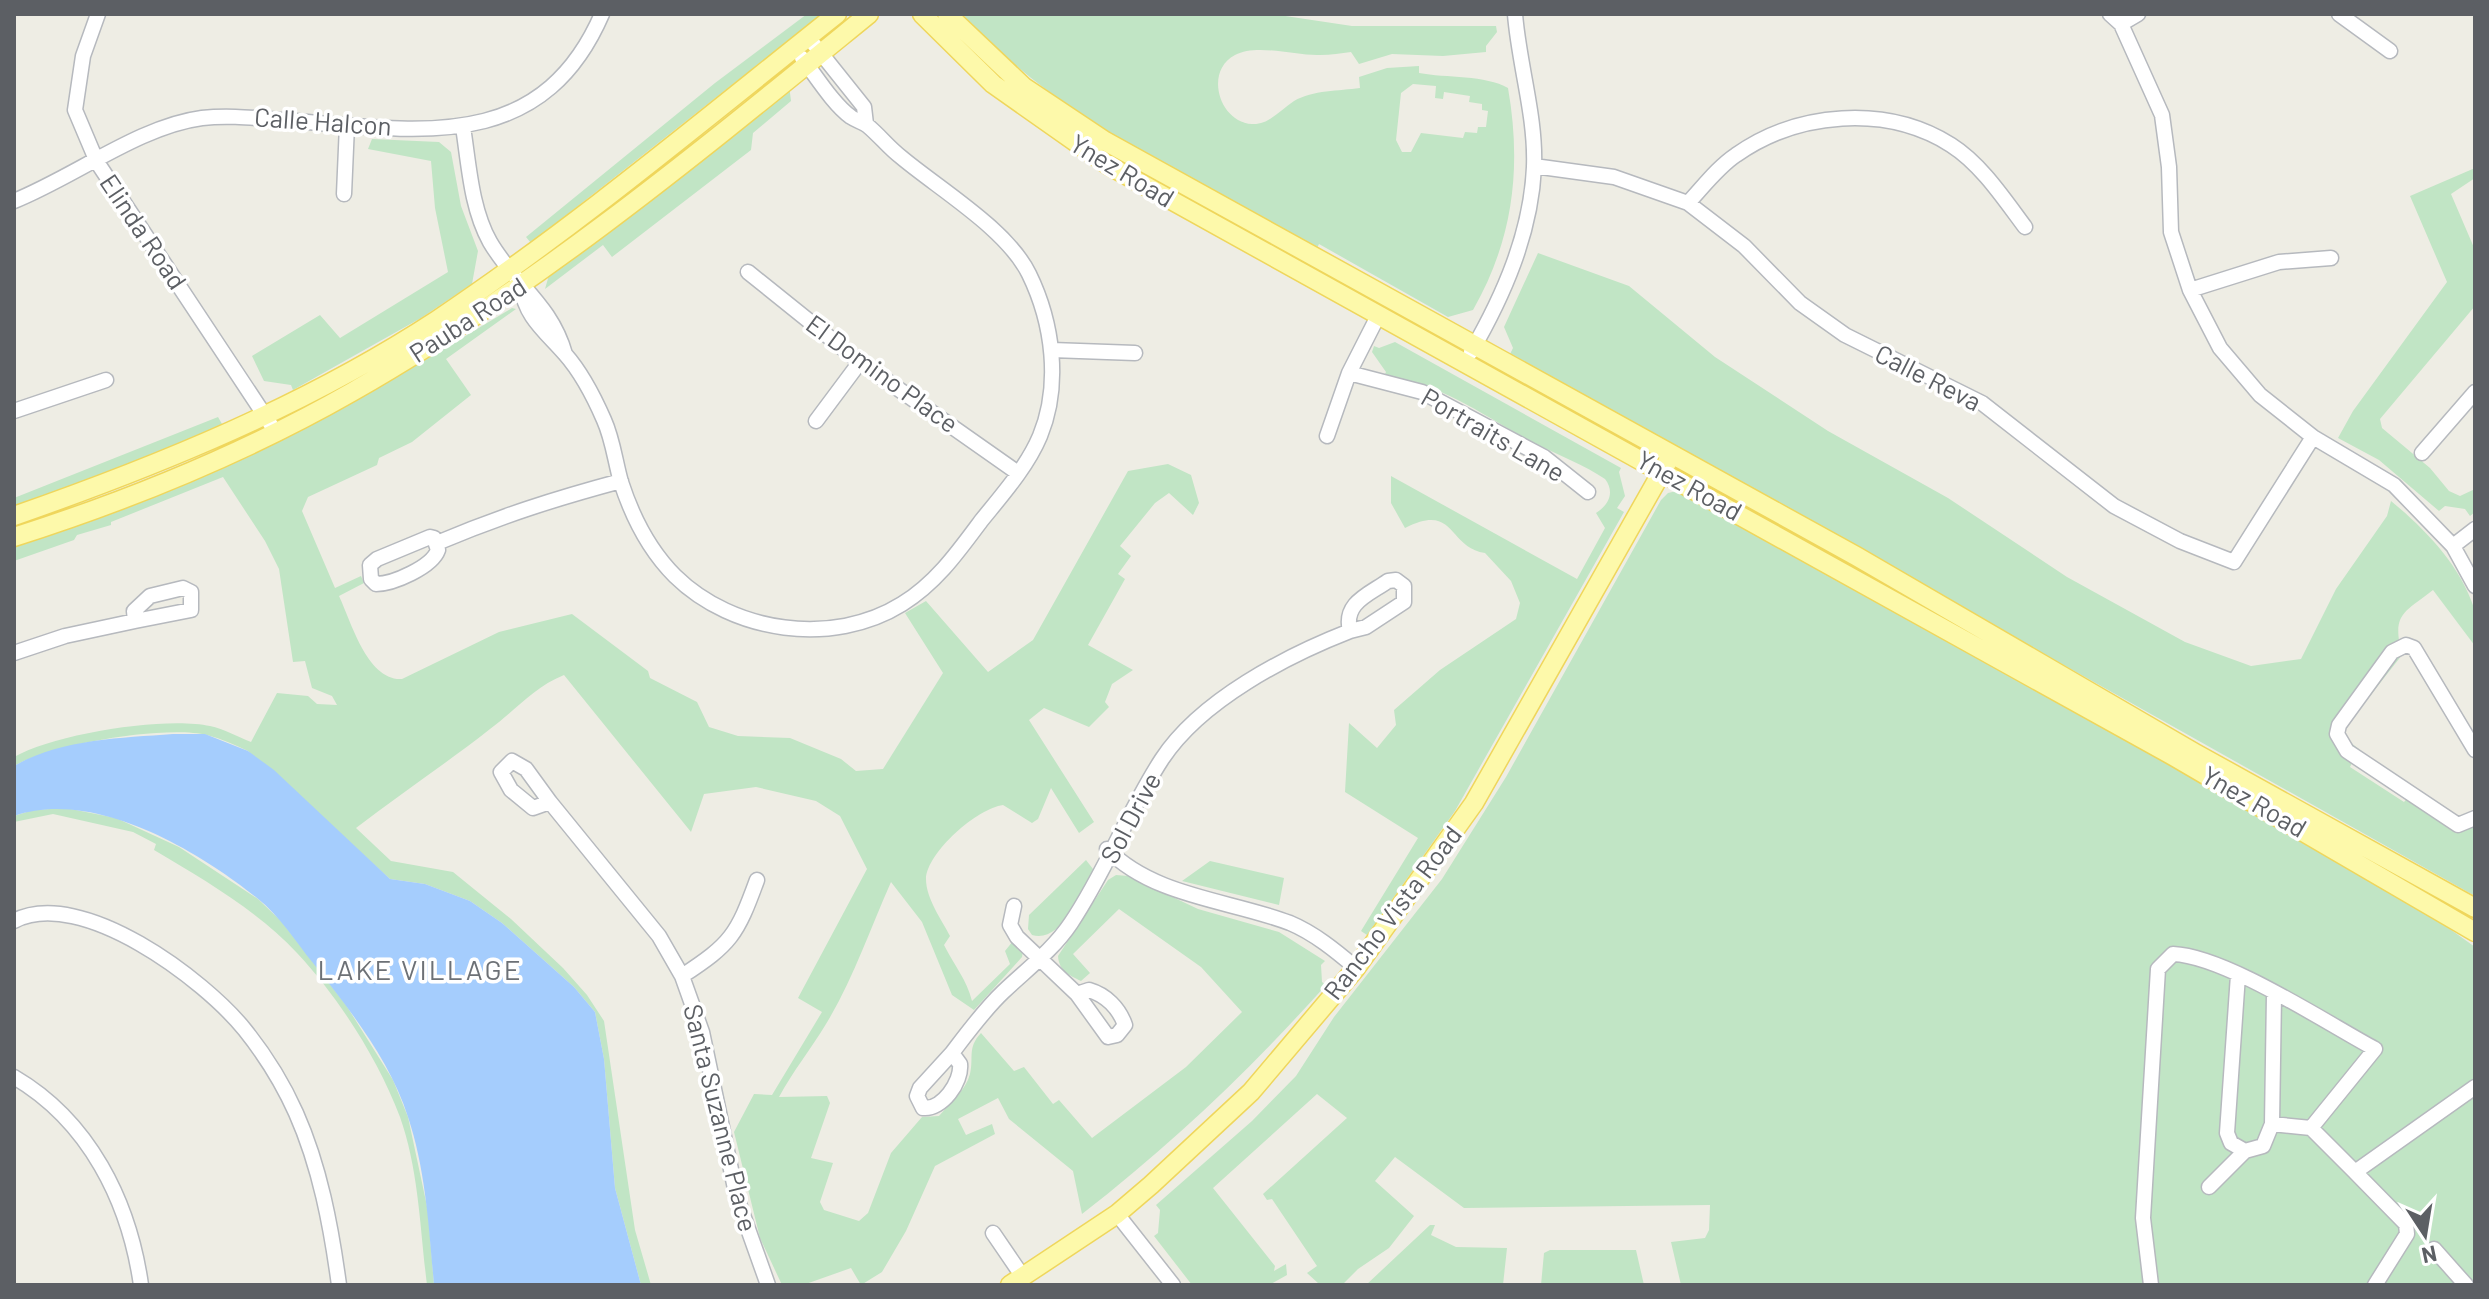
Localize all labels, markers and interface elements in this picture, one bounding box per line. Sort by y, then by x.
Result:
street label: Calle Halcon [253,100,393,141]
street label: Ynez Road [1065,127,1180,213]
street label: Elinda Road [94,168,194,295]
street label: Pauba Road [403,270,531,368]
street label: El Domino Place [801,307,965,438]
street label: Calle Reva [1871,337,1987,416]
street label: Portraits Lane [1416,380,1571,487]
street label: Ynez Road [1632,443,1748,526]
street label: Ynez Road [2197,758,2313,843]
street label: Sol Drive [1093,767,1166,868]
street label: Rancho Vista Road [1316,819,1467,1005]
district label: LAKE VILLAGE [317,952,523,986]
street label: Santa Suzanne Place [678,1001,765,1235]
north arrow [2385,1195,2465,1275]
text: N [2420,1241,2439,1270]

